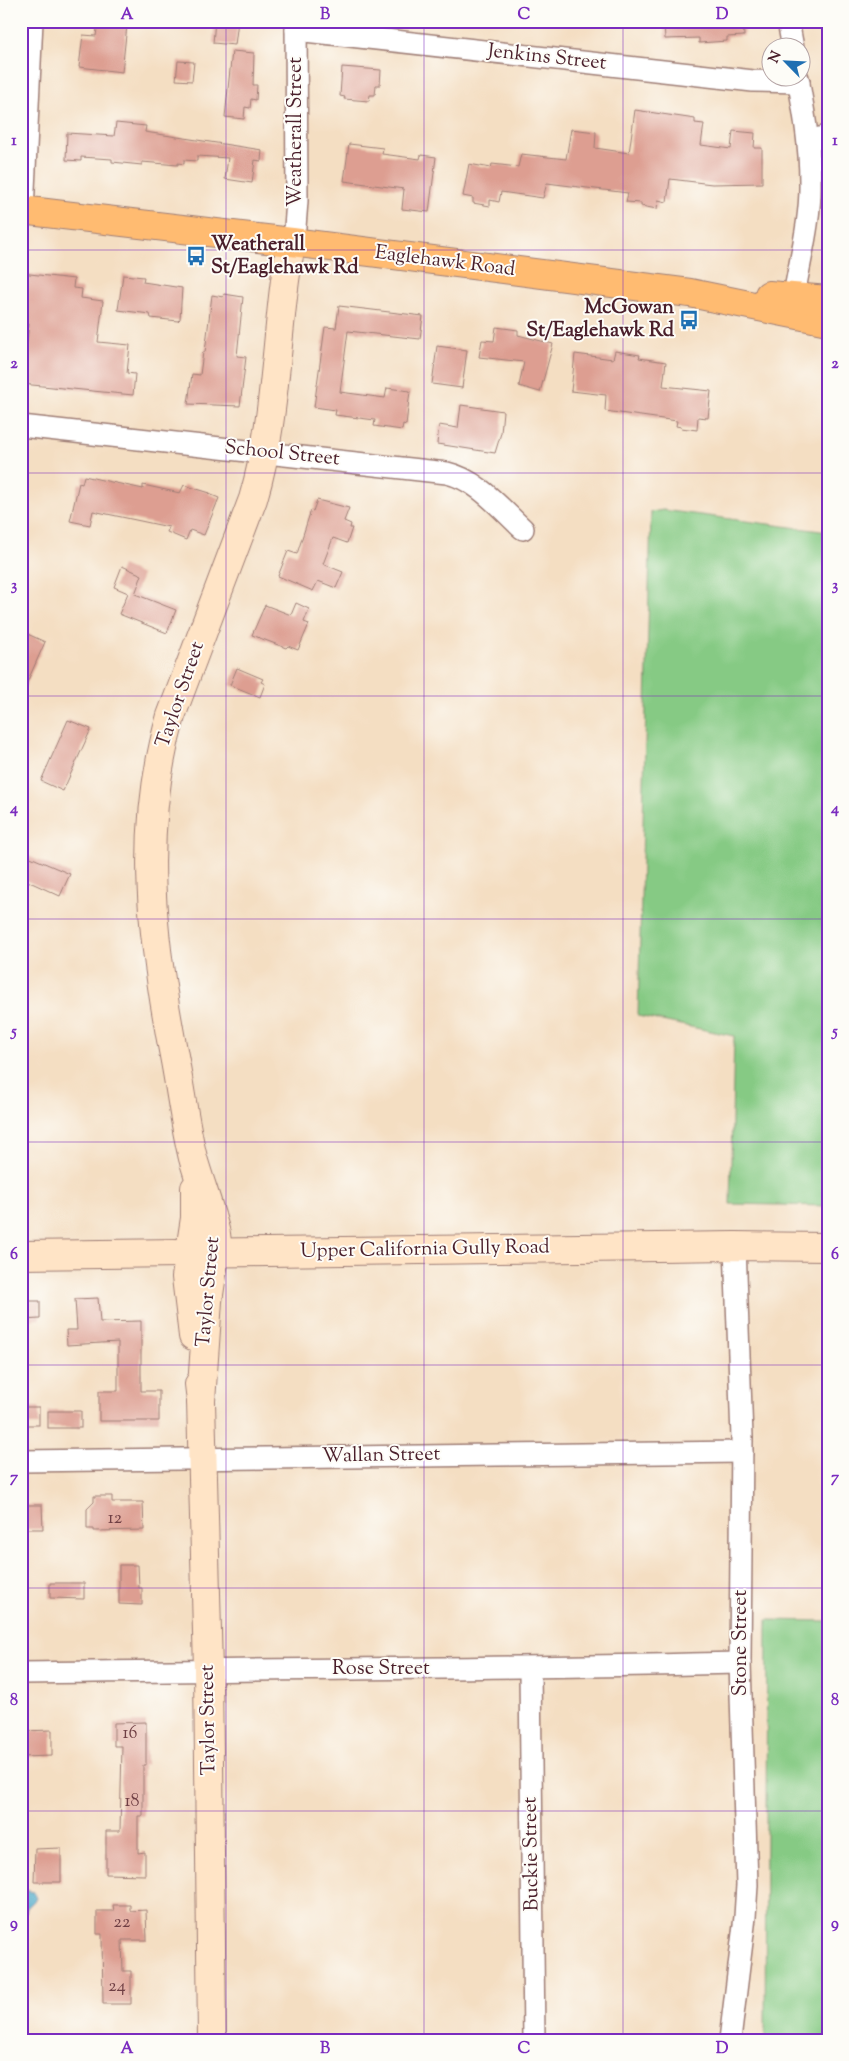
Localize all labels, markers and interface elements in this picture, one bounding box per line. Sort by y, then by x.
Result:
text: A [121,4,134,27]
text: B [320,4,330,27]
text: C [518,4,531,27]
text: D [716,4,729,27]
street label: Jenkins Street [485,37,608,79]
north arrow [762,38,812,88]
text: N [765,48,787,67]
street label: Weatherall Street [282,57,311,207]
text: 1 [11,130,17,153]
text: 1 [832,130,838,153]
place label: Weatherall St/Eaglehawk Rd [211,231,359,283]
street label: Eaglehawk Road [373,239,517,285]
bus stop icon: Weatherall St/Eaglehawk Rd [185,245,207,267]
place label: McGowan St/Eaglehawk Rd [526,294,675,346]
bus stop icon: McGowan St/Eaglehawk Rd [678,309,700,331]
text: 2 [10,353,18,376]
text: 2 [831,353,839,376]
street label: School Street [223,434,341,474]
text: 3 [11,575,18,598]
text: 3 [832,575,839,598]
street label: Taylor Street [149,638,213,752]
text: 4 [9,798,18,821]
text: 4 [830,798,839,821]
text: 5 [9,1021,17,1044]
text: 5 [830,1021,838,1044]
street label: Upper California Gully Road [300,1233,550,1267]
street label: Taylor Street [190,1235,228,1348]
text: 6 [10,1244,18,1267]
text: 6 [831,1244,839,1267]
street label: Wallan Street [322,1440,441,1472]
text: 7 [10,1467,19,1490]
text: 7 [831,1467,840,1490]
house number: 12 [108,1506,123,1532]
street label: Stone Street [727,1590,756,1696]
street label: Rose Street [332,1655,430,1684]
street label: Taylor Street [194,1664,224,1776]
text: 8 [10,1690,18,1713]
text: 8 [831,1690,839,1713]
house number: 16 [122,1721,138,1747]
house number: 18 [124,1789,140,1815]
street label: Buckie Street [516,1796,547,1912]
house number: 22 [114,1910,131,1936]
text: 9 [10,1913,18,1936]
text: 9 [831,1913,839,1936]
house number: 24 [108,1974,126,2000]
text: A [121,2038,134,2061]
text: B [320,2038,330,2061]
text: C [518,2038,531,2061]
text: D [716,2038,729,2061]

